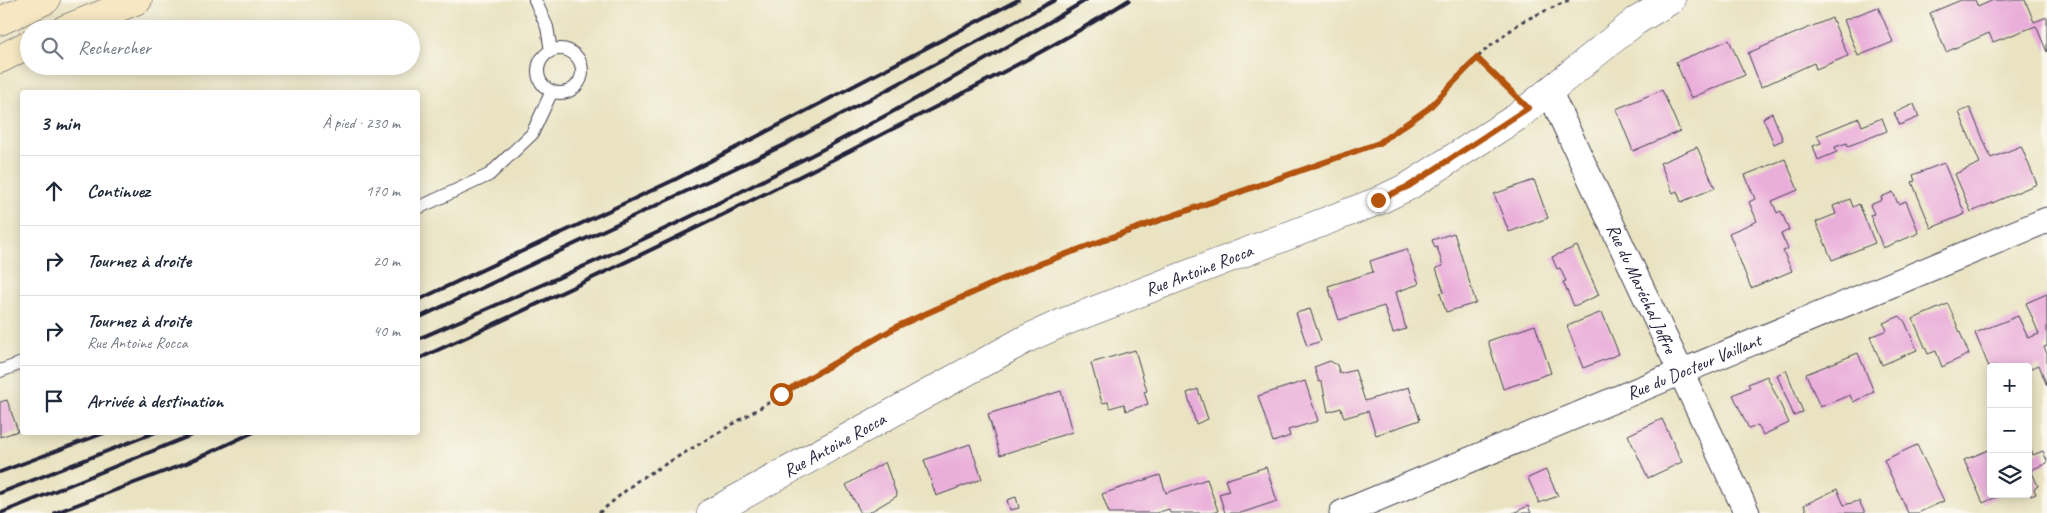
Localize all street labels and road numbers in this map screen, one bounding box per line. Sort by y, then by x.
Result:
street label: Rue du Maréchal Joffre [1602,220,1682,358]
street label: Rue Antoine Rocca [1142,239,1257,301]
street label: Rue du Docteur Vaillant [1623,328,1766,404]
street label: Rue Antoine Rocca [779,407,890,482]

